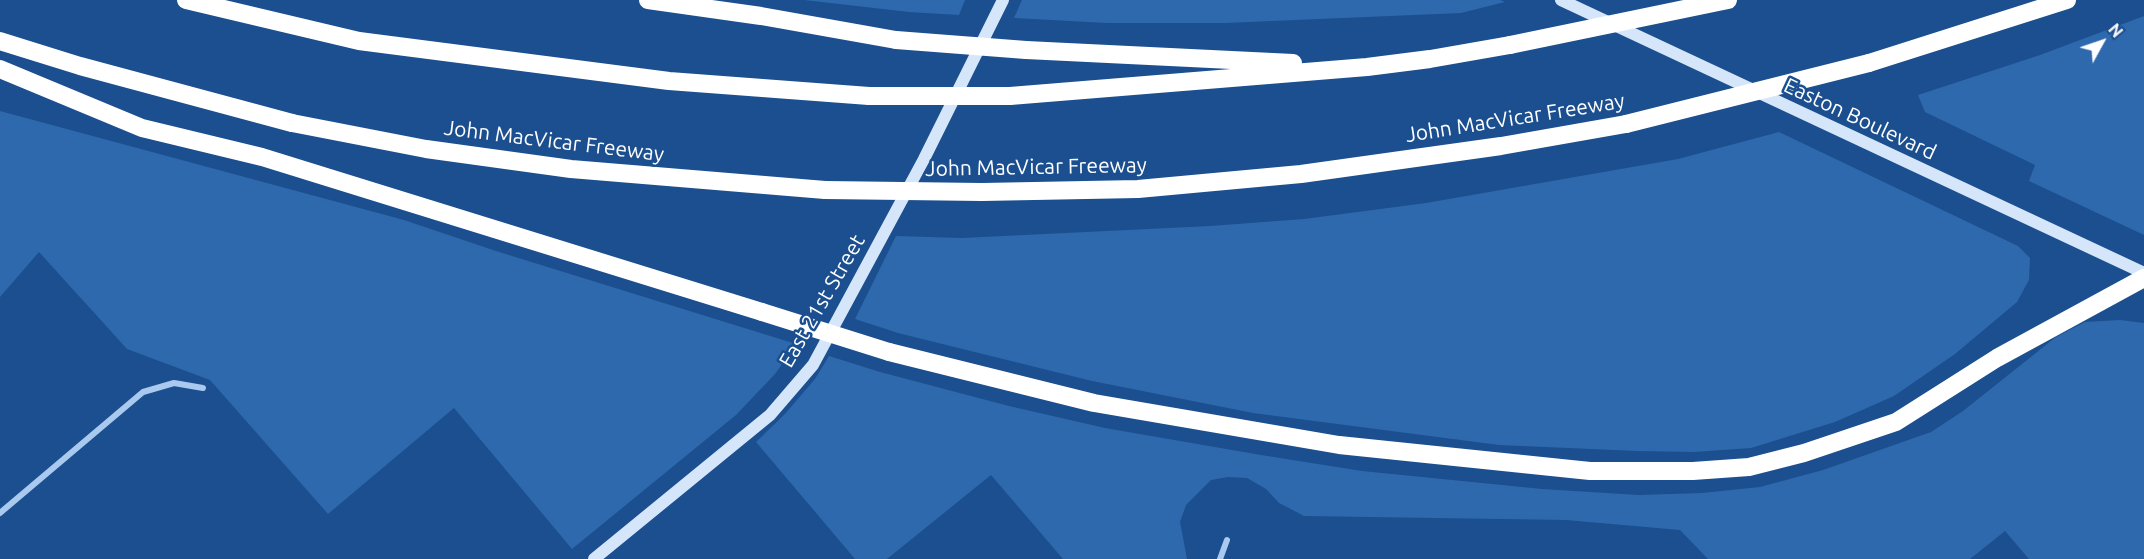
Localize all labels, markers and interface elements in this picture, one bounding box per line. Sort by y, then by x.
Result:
north arrow [2072,12,2132,72]
text: N [2105,20,2127,41]
street label: Easton Boulevard [1780,73,1940,165]
street label: John MacVicar Freeway [1404,88,1626,148]
street label: John MacVicar Freeway [443,115,665,167]
street label: John MacVicar Freeway [925,152,1147,182]
street label: East 21st Street [774,230,870,372]

